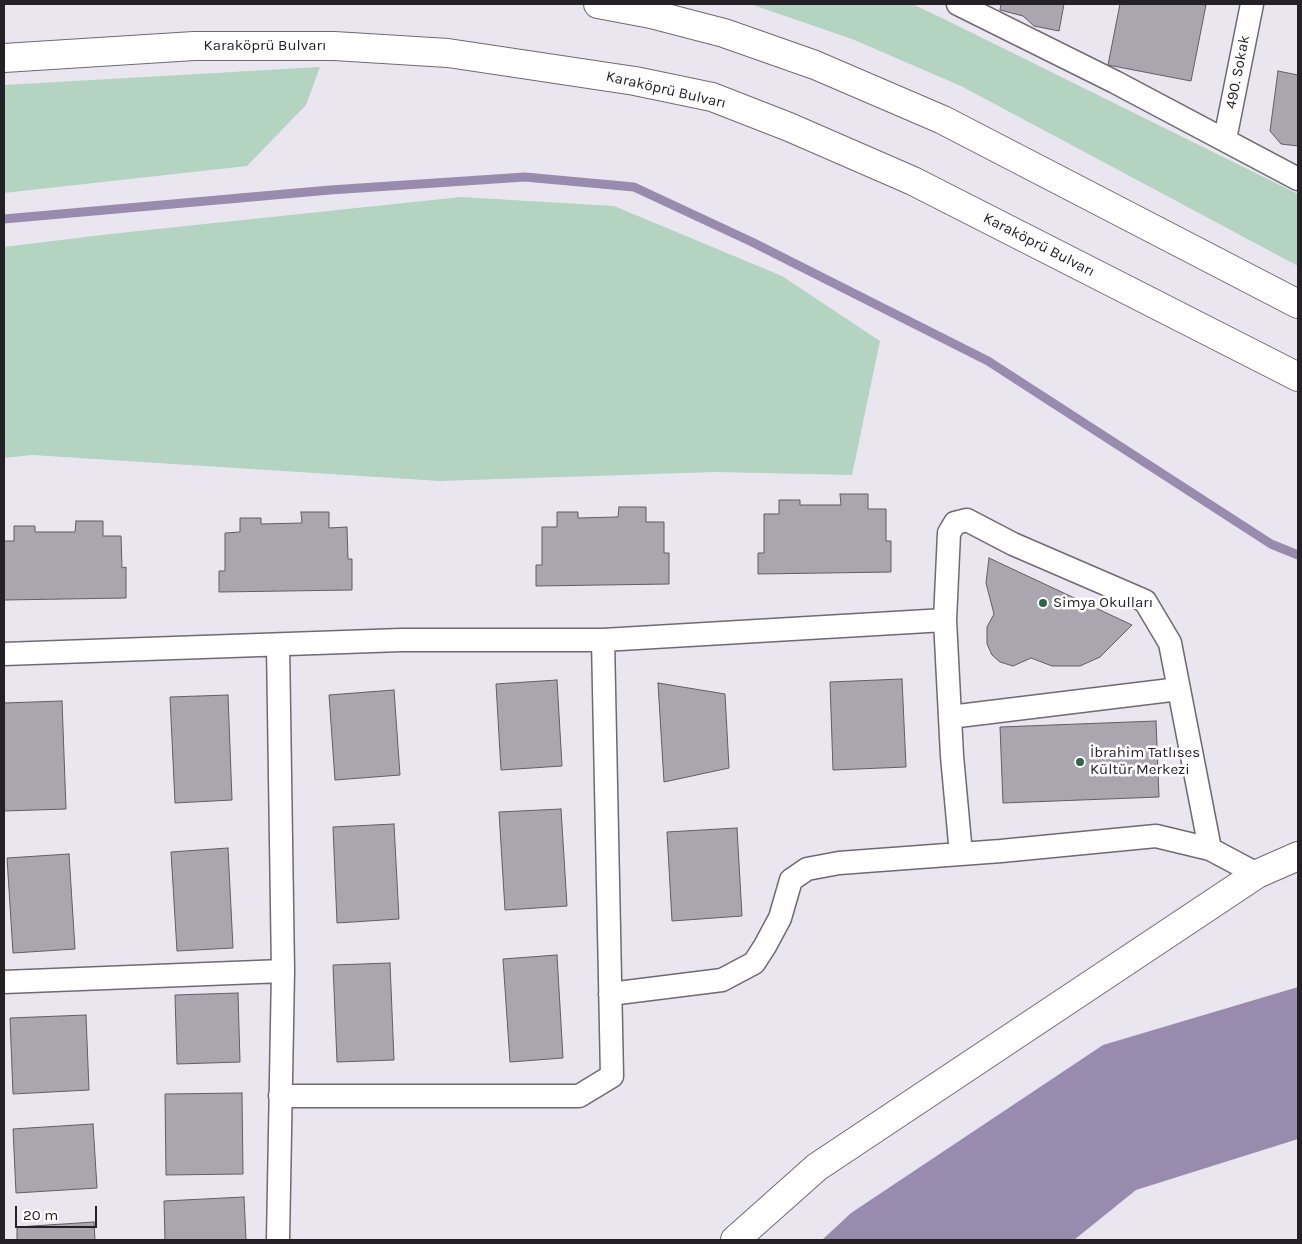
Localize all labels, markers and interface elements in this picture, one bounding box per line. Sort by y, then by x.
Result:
street label: 490. Sokak [1222,34,1254,110]
street label: Karaköprü Bulvarı [204,37,326,55]
street label: Karaköprü Bulvarı [604,67,728,113]
street label: Karaköprü Bulvarı [980,209,1098,281]
place label: Simya Okulları [1053,594,1153,612]
marker: Simya Okulları [1037,597,1049,609]
place label: İbrahim Tatlıses Kültür Merkezi [1090,744,1200,779]
marker: İbrahim Tatlıses Kültür Merkezi [1074,756,1086,768]
scale bar [18,1196,100,1228]
text: 20 m [23,1206,58,1224]

